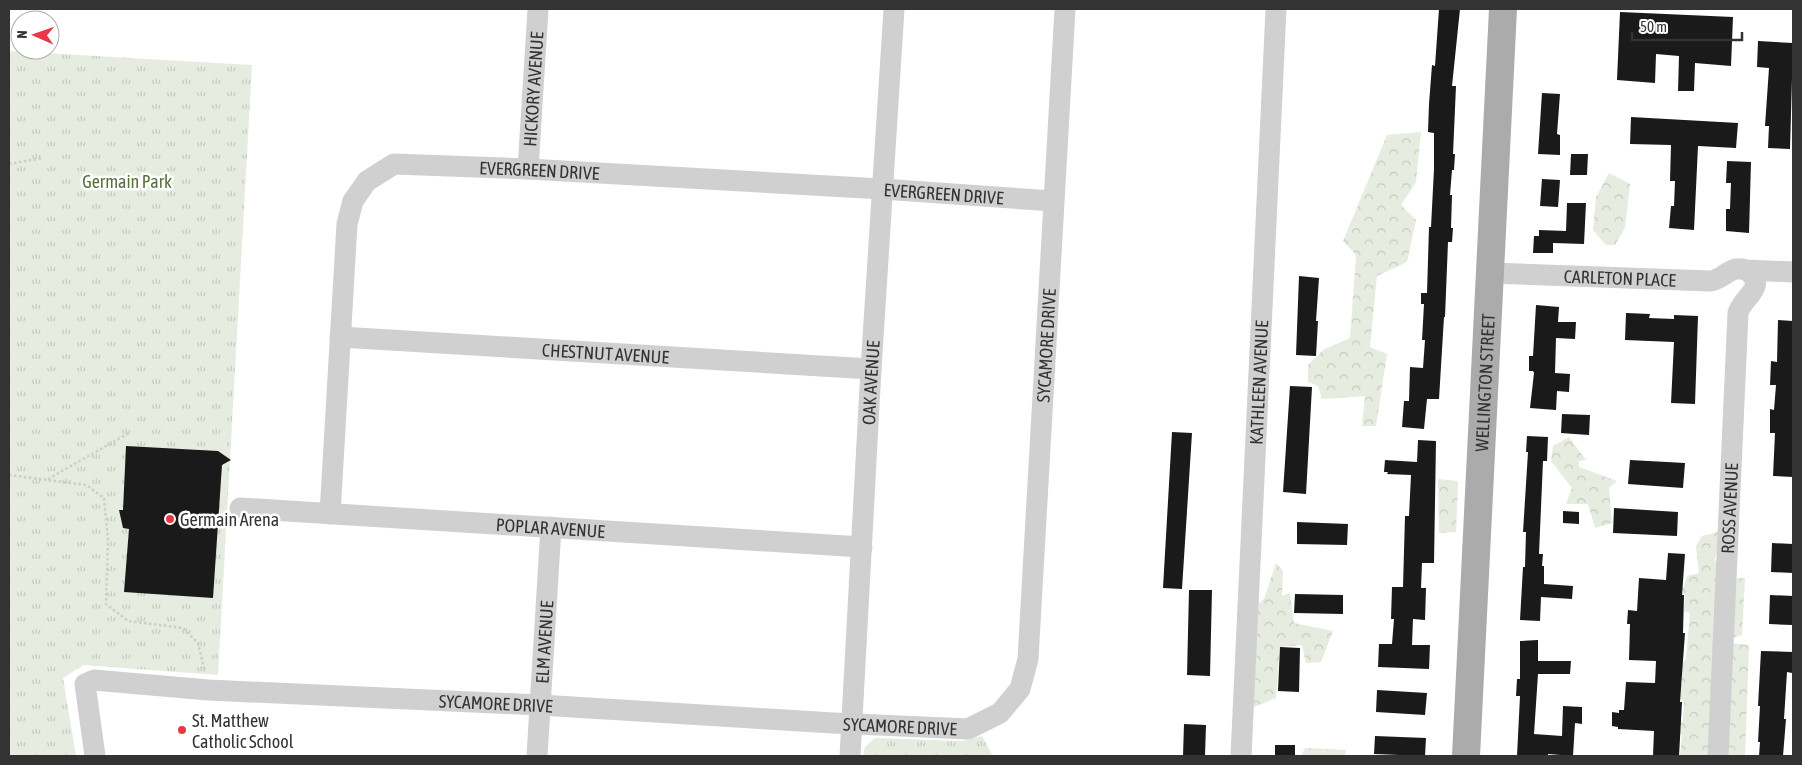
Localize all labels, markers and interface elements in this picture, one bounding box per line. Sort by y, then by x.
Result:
north arrow [10,10,60,60]
scale bar [1632,10,1742,42]
text: 50 m [1640,18,1667,35]
text: N [14,30,30,39]
street label: HICKORY AVENUE [519,31,547,147]
street label: EVERGREEN DRIVE [479,157,600,184]
park label: Germain Park [82,171,172,192]
street label: EVERGREEN DRIVE [883,179,1005,208]
street label: CARLETON PLACE [1563,265,1677,290]
street label: SYCAMORE DRIVE [1032,288,1060,403]
street label: WELLINGTON STREET [1471,313,1498,452]
street label: KATHLEEN AVENUE [1245,319,1272,445]
street label: CHESTNUT AVENUE [541,339,670,367]
street label: OAK AVENUE [857,339,883,425]
street label: ROSS AVENUE [1717,462,1742,554]
place label: Germain Arena [180,509,279,530]
marker: Germain Arena [164,513,176,525]
street label: POPLAR AVENUE [495,514,606,541]
street label: ELM AVENUE [531,600,557,684]
street label: SYCAMORE DRIVE [438,690,554,716]
place label: St. Matthew Catholic School [192,710,294,752]
street label: SYCAMORE DRIVE [843,713,958,739]
marker: St. Matthew Catholic School [176,724,188,736]

